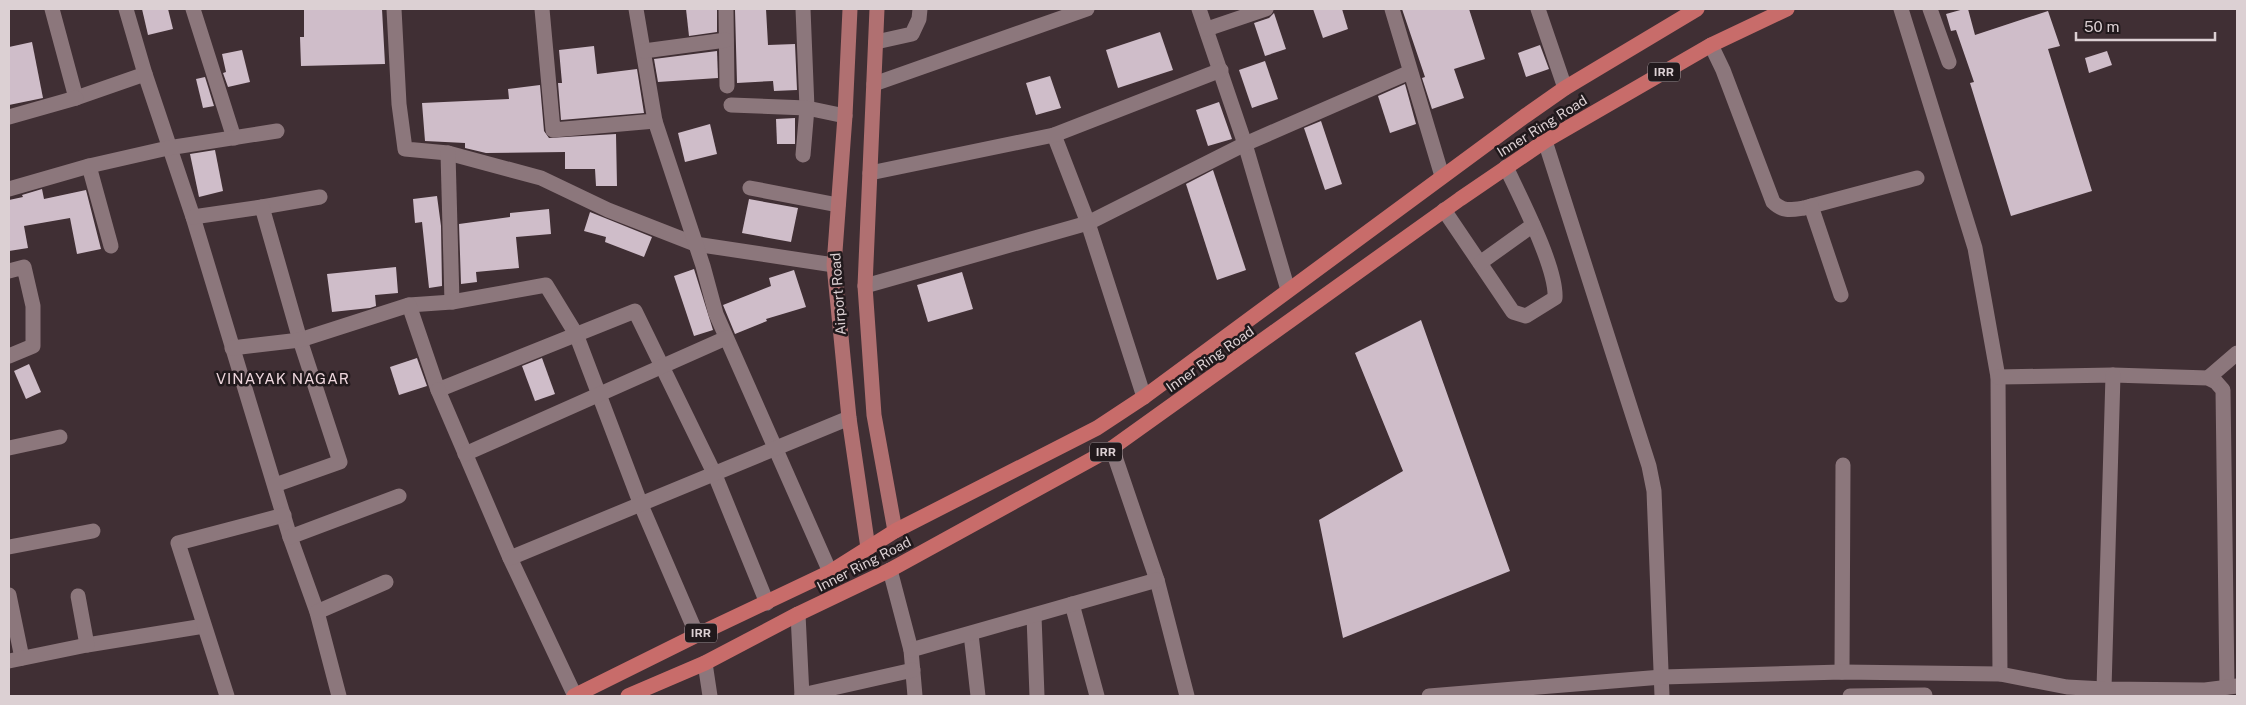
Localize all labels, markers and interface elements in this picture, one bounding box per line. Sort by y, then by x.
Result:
scale bar [2076,10,2215,42]
text: 50 m [2084,18,2119,35]
road number: IRR [1648,62,1680,82]
street label: Inner Ring Road [1494,92,1590,160]
street label: Airport Road [827,252,849,336]
street label: Inner Ring Road [1163,323,1257,395]
district label: VINAYAK NAGAR [216,370,350,387]
road number: IRR [1090,442,1122,462]
street label: Inner Ring Road [814,533,914,595]
road number: IRR [685,624,717,642]

